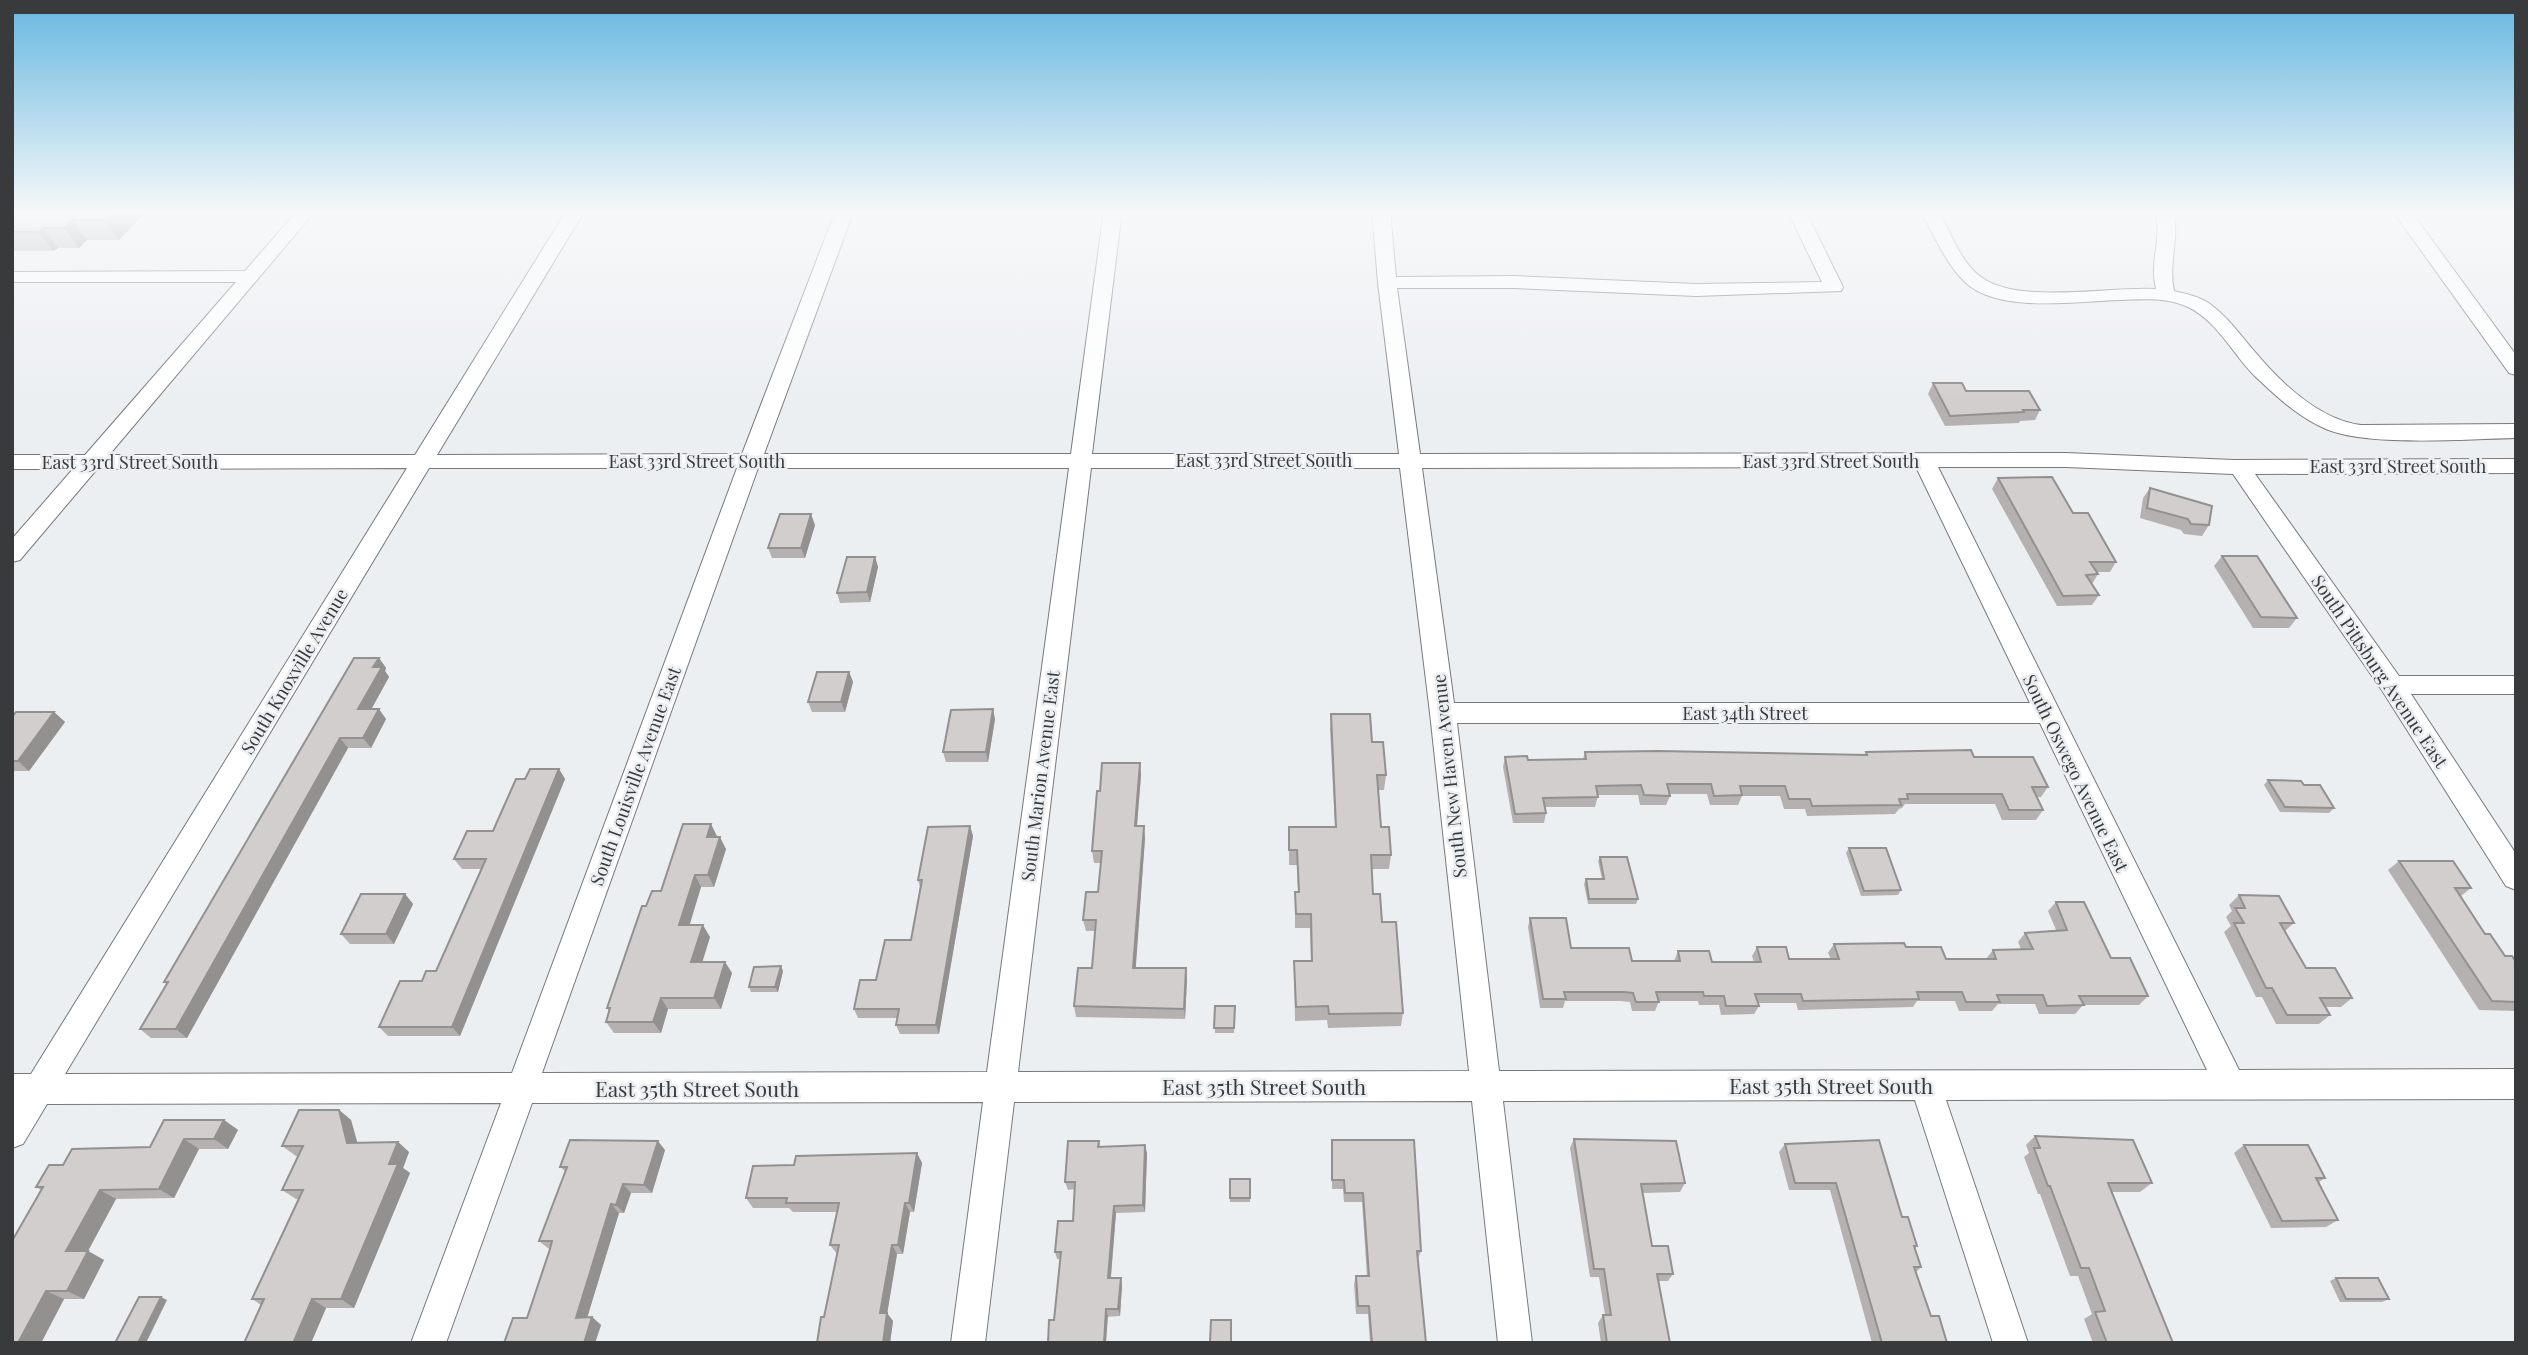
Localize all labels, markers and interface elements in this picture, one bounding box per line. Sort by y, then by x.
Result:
street label: East 33rd Street South [1176,448,1353,472]
street label: East 33rd Street South [609,449,786,473]
street label: East 33rd Street South [1743,449,1920,473]
street label: East 33rd Street South [42,450,219,474]
street label: East 33rd Street South [2310,454,2487,478]
street label: South Pittsburg Avenue East [2306,570,2454,773]
street label: South Knoxville Avenue [235,584,353,758]
street label: South Louisville Avenue East [584,663,686,889]
street label: South Marion Avenue East [1015,669,1065,883]
street label: South Oswego Avenue East [2018,670,2135,876]
street label: South New Haven Avenue [1426,673,1472,879]
street label: East 34th Street [1682,701,1808,725]
street label: East 35th Street South [1729,1071,1934,1099]
street label: East 35th Street South [1162,1072,1367,1100]
street label: East 35th Street South [595,1074,800,1102]

